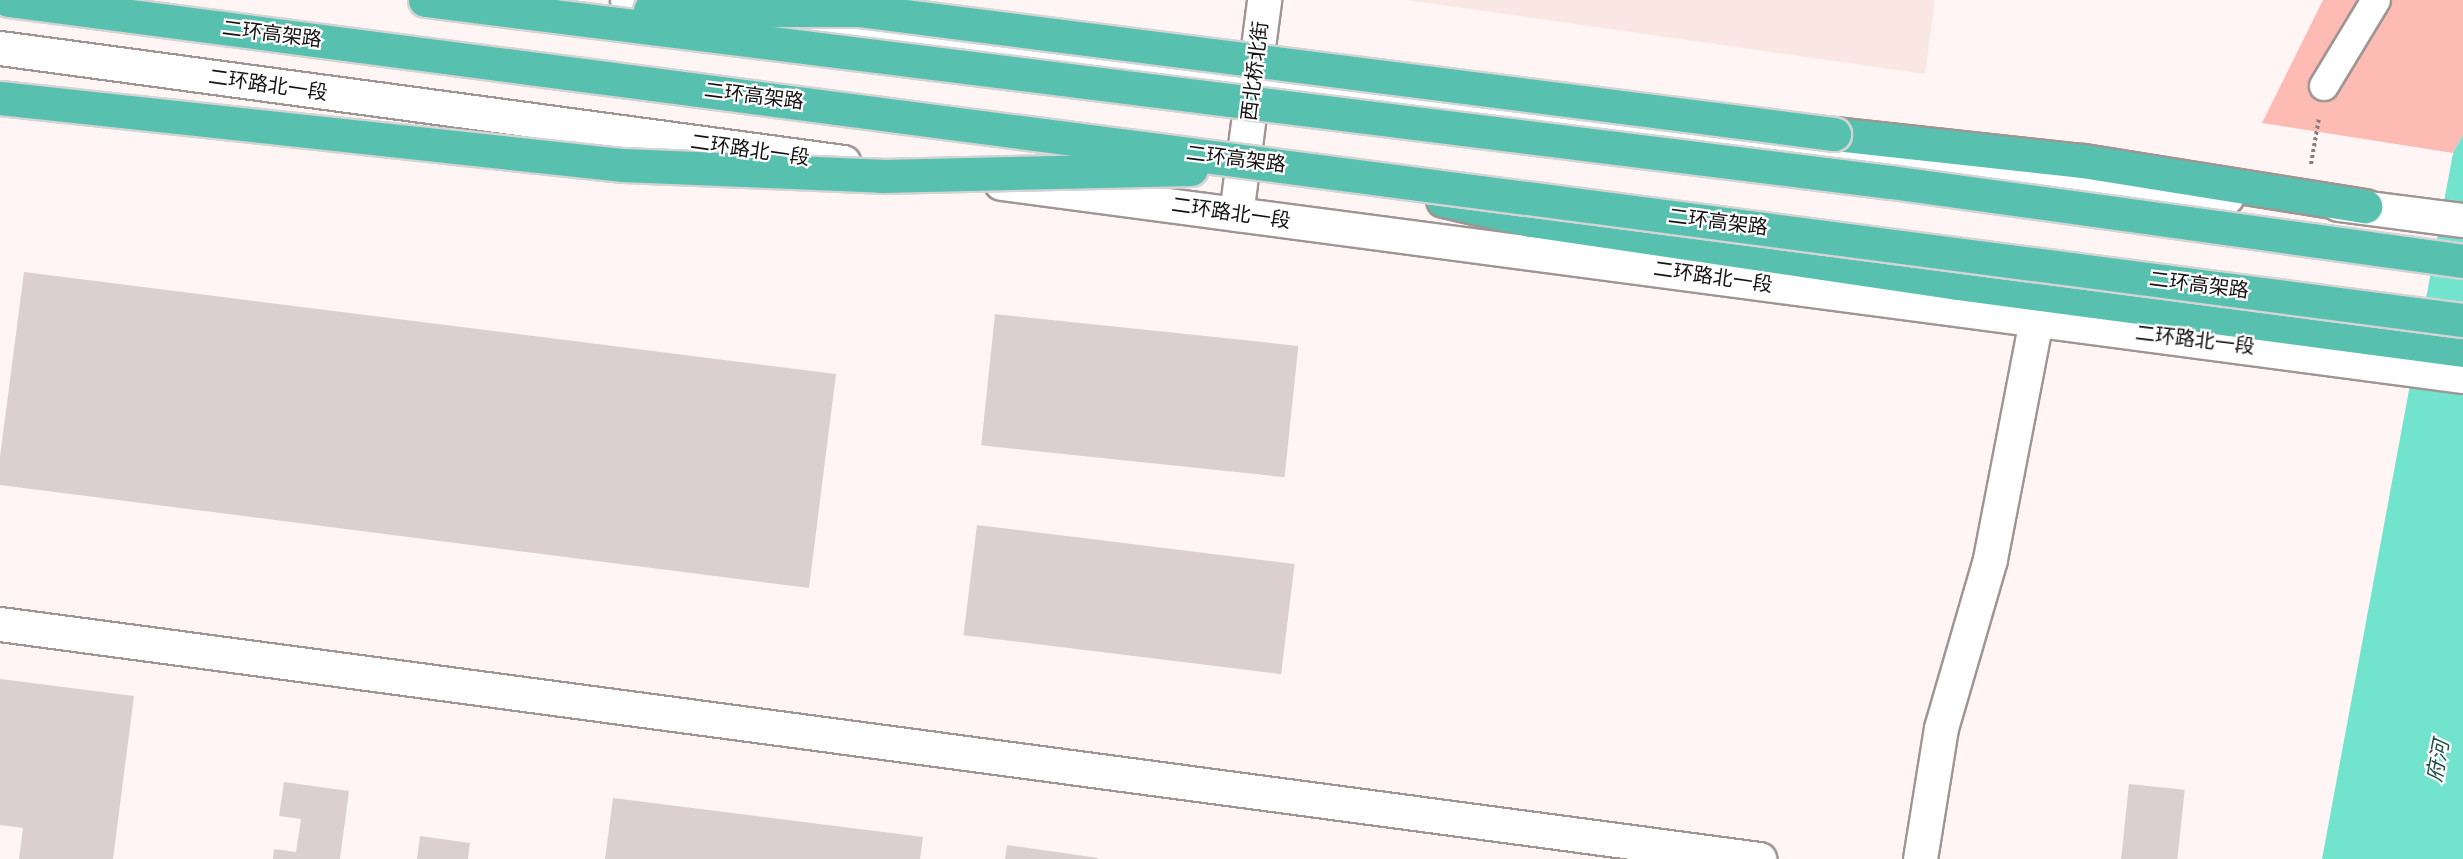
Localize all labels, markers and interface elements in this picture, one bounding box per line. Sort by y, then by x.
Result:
street label: 二环高架路 [221,16,323,52]
street label: 西北桥北街 [1237,20,1273,122]
street label: 二环路北一段 [207,65,329,105]
street label: 二环高架路 [703,78,805,114]
street label: 二环路北一段 [689,130,811,170]
street label: 二环高架路 [1185,141,1287,177]
street label: 二环路北一段 [1170,193,1292,233]
street label: 二环高架路 [1667,204,1769,240]
street label: 二环路北一段 [1652,257,1774,297]
street label: 二环高架路 [2148,267,2250,303]
street label: 二环路北一段 [2134,321,2256,359]
water label: 府河 [2422,738,2454,784]

